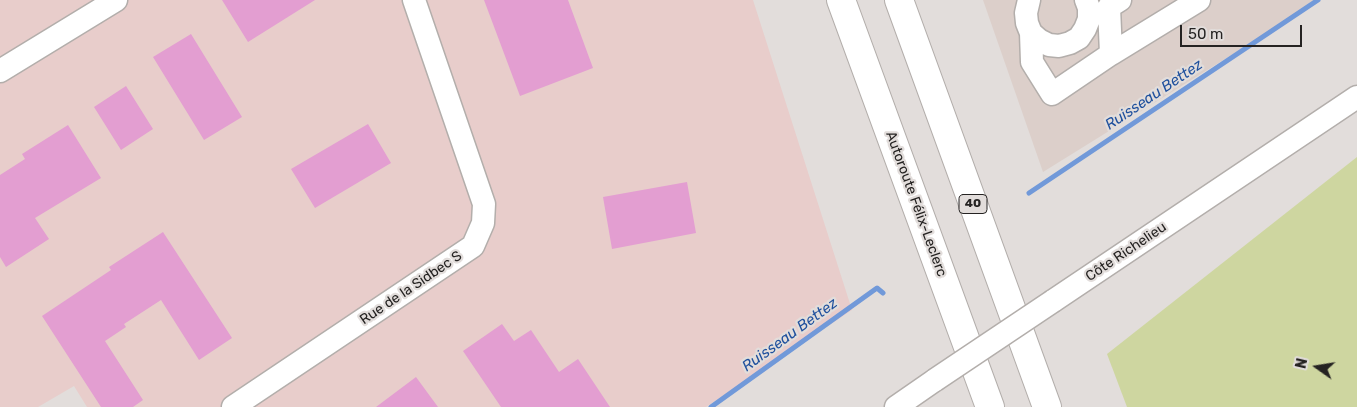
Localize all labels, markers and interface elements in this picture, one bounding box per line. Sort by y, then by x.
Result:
scale bar [1182,15,1304,47]
text: 50 m [1188,25,1223,43]
water label: Ruisseau Bettez [1102,56,1206,134]
street label: Autoroute Félix-Leclerc [882,129,950,279]
road number: 40 [959,194,987,213]
street label: Côte Richelieu [1082,219,1170,285]
street label: Rue de la Sidbec S [357,248,465,328]
water label: Ruisseau Bettez [739,294,841,376]
north arrow [1292,342,1342,392]
text: N [1292,357,1311,370]

